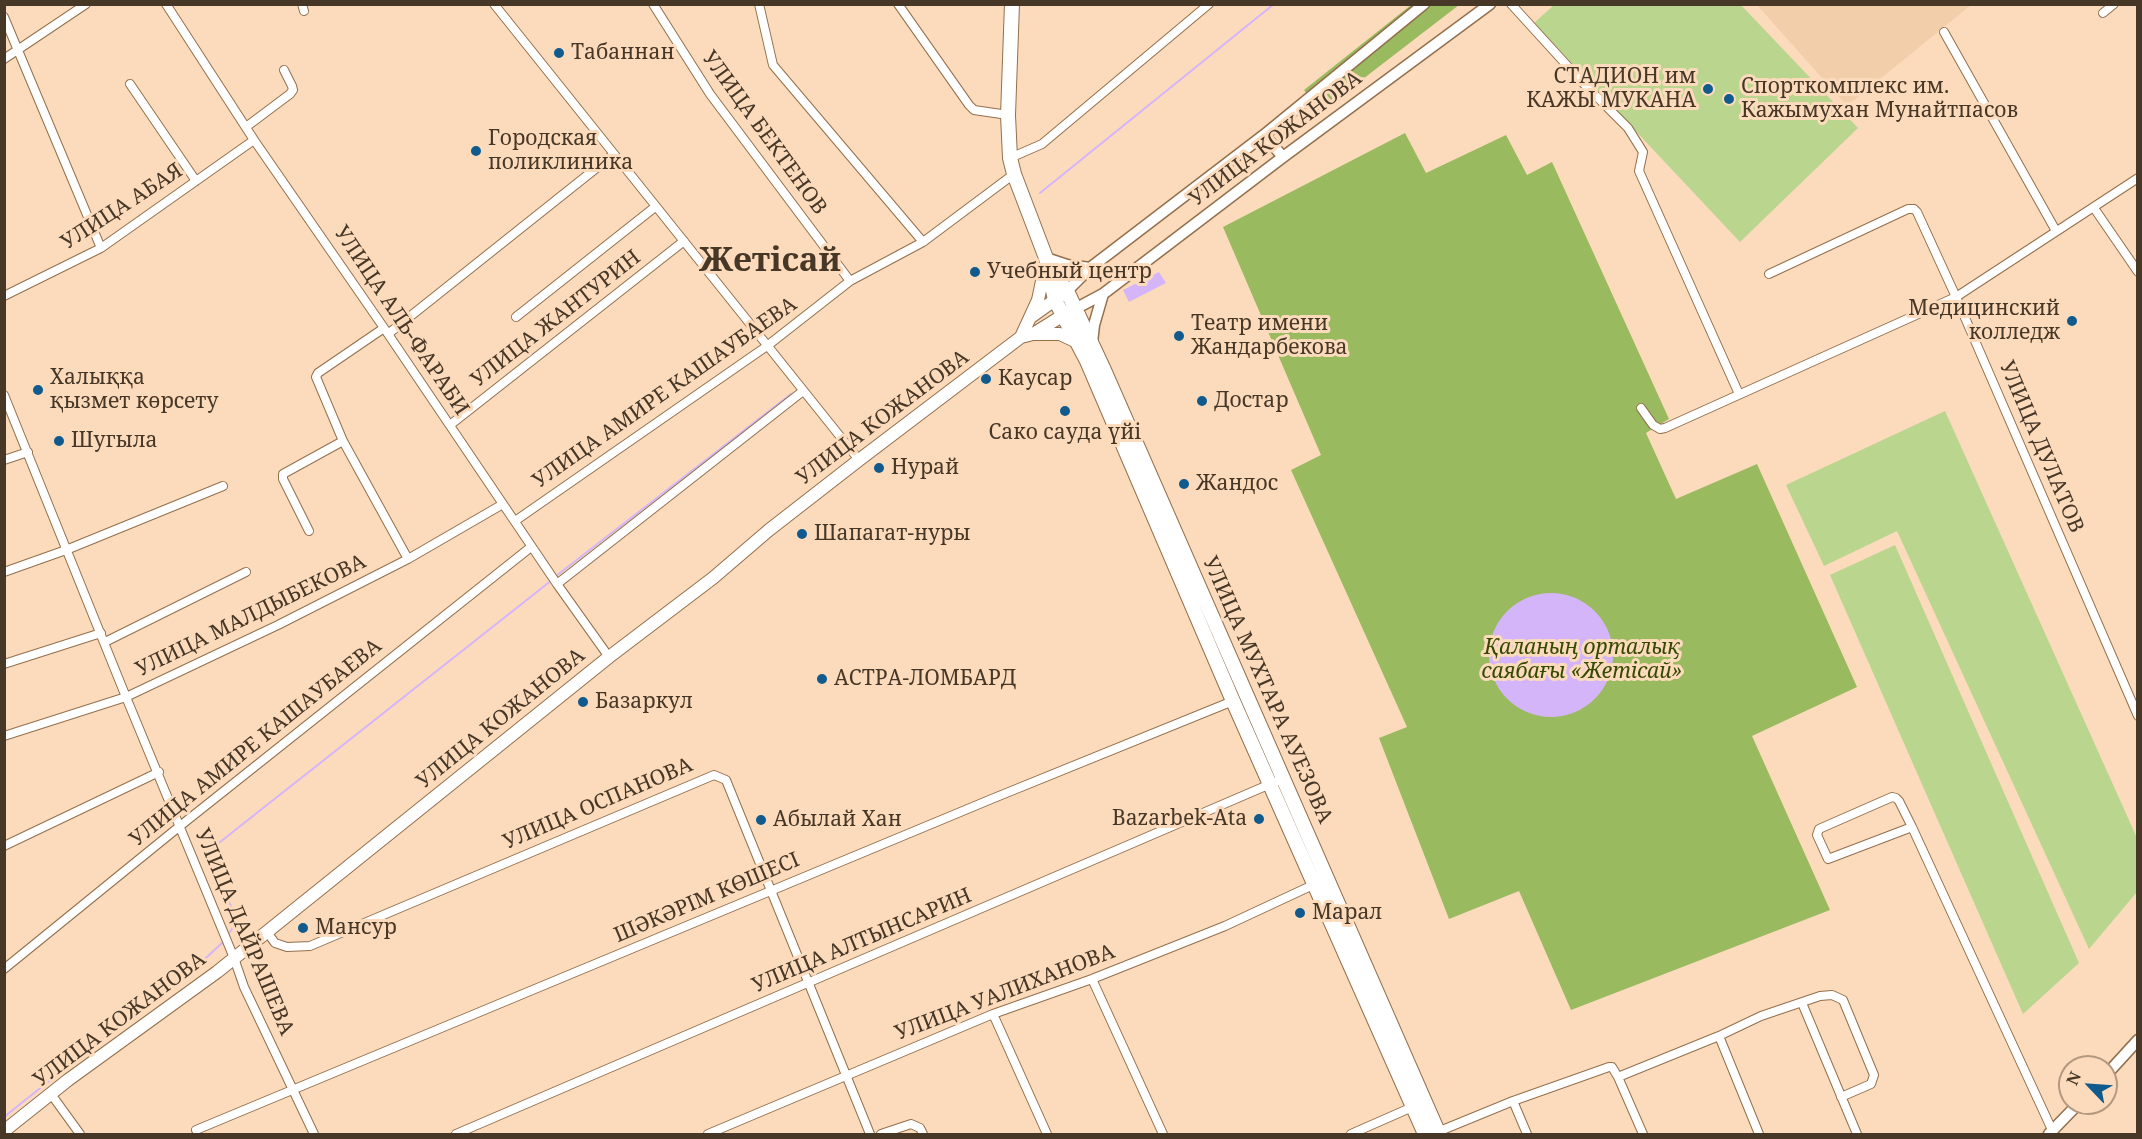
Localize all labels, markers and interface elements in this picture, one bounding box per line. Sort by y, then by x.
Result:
place label: Табаннан [571,40,674,66]
marker: Табаннан [552,46,566,60]
street label: УЛИЦА БЕКТЕНОВ [696,46,832,220]
place label: СТАДИОН им КАЖЫ МУКАНА [1526,64,1696,114]
street label: УЛИЦА КОЖАНОВА [1185,66,1367,212]
place label: Спорткомплекс им. Кажымухан Мунайтпасов [1741,74,2018,124]
marker: СТАДИОН им КАЖЫ МУКАНА [1701,82,1715,96]
marker: Спорткомплекс им. Кажымухан Мунайтпасов [1722,92,1736,106]
place label: Городская поликлиника [488,126,633,176]
marker: Городская поликлиника [469,144,483,158]
street label: УЛИЦА АБАЯ [57,158,187,256]
street label: УЛИЦА АЛЬ-ФАРАБИ [328,221,474,421]
district label: Жетісай [699,242,841,282]
street label: УЛИЦА ЖАНТУРИН [466,245,646,393]
place label: Учебный центр [987,259,1152,285]
marker: Учебный центр [968,265,982,279]
street label: УЛИЦА АМИРЕ КАШАУБАЕВА [528,292,802,494]
place label: Медицинский колледж [1908,296,2060,346]
place label: Театр имени Жандарбекова [1191,311,1348,361]
marker: Медицинский колледж [2065,314,2079,328]
marker: Театр имени Жандарбекова [1172,329,1186,343]
street label: УЛИЦА КОЖАНОВА [792,345,974,491]
street label: УЛИЦА ДУЛАТОВ [1993,357,2089,537]
place label: Халыққа қызмет көрсету [50,365,218,415]
place label: Каусар [998,366,1072,392]
marker: Каусар [979,372,993,386]
marker: Халыққа қызмет көрсету [31,383,45,397]
place label: Достар [1214,388,1289,414]
marker: Достар [1195,394,1209,408]
marker: Сако сауда үйі [1058,404,1072,418]
place label: Сако сауда үйі [988,420,1142,446]
place label: Шугыла [71,428,158,454]
marker: Шугыла [52,434,66,448]
place label: Нурай [891,455,959,481]
marker: Нурай [872,461,886,475]
place label: Жандос [1196,471,1278,497]
marker: Жандос [1177,477,1191,491]
place label: Шапагат-нуры [814,521,971,547]
marker: Шапагат-нуры [795,527,809,541]
street label: УЛИЦА МАЛДЫБЕКОВА [132,549,370,683]
street label: УЛИЦА МУХТАРА АУЕЗОВА [1197,553,1337,827]
street label: УЛИЦА АМИРЕ КАШАУБАЕВА [125,634,387,852]
park label: Қаланың орталық саябағы «Жетісай» [1482,635,1682,685]
street label: УЛИЦА КОЖАНОВА [412,643,590,795]
place label: АСТРА-ЛОМБАРД [834,666,1016,692]
marker: АСТРА-ЛОМБАРД [815,672,829,686]
place label: Базаркул [595,689,693,715]
marker: Базаркул [576,695,590,709]
street label: УЛИЦА ОСПАНОВА [499,753,697,855]
place label: Bazarbek-Ata [1112,806,1247,832]
place label: Абылай Хан [773,807,902,833]
marker: Bazarbek-Ata [1252,812,1266,826]
marker: Абылай Хан [754,813,768,827]
street label: УЛИЦА ДАЙРАШЕВА [189,825,299,1039]
street label: ШӘКӘРІМ КӨШЕСІ [610,847,804,949]
street label: УЛИЦА АЛТЫНСАРИН [748,883,976,999]
place label: Марал [1312,900,1382,926]
marker: Марал [1293,906,1307,920]
place label: Мансур [315,915,397,941]
marker: Мансур [296,921,310,935]
street label: УЛИЦА УАЛИХАНОВА [892,939,1118,1047]
street label: УЛИЦА КОЖАНОВА [29,947,211,1093]
north arrow [2058,1055,2118,1115]
text: N [2061,1068,2086,1089]

